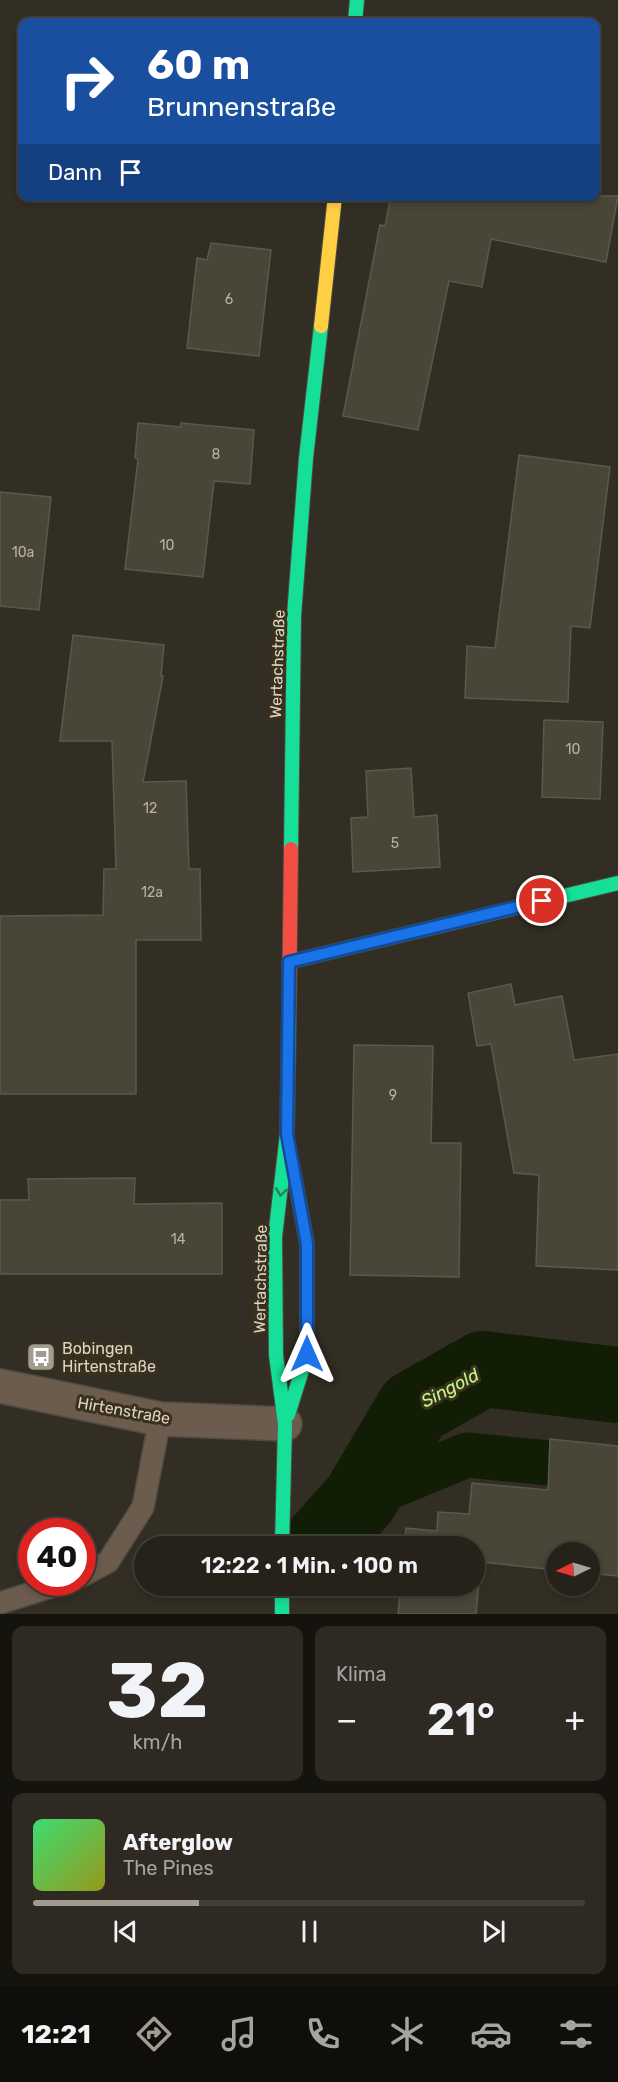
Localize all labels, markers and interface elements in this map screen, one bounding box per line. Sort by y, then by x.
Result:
text: 60 m [147,40,250,90]
icon: right [48,42,126,120]
text: Brunnenstraße [147,91,336,123]
icon: arrive [114,156,147,189]
text: Dann [48,159,102,186]
house number: 6 [225,291,233,308]
house number: 8 [212,446,221,463]
house number: 10 [160,537,175,554]
house number: 10a [12,544,34,561]
street label: Wertachstraße [266,609,289,719]
house number: 10 [566,741,581,758]
house number: 12 [143,800,157,817]
house number: 5 [391,835,399,852]
pin [516,875,567,926]
house number: 12a [141,884,163,901]
icon: arrive [525,884,558,917]
house number: 9 [389,1087,397,1104]
one-way arrow [275,1187,287,1196]
street label: Wertachstraße [250,1224,271,1334]
house number: 14 [171,1231,186,1248]
position arrow [275,1322,339,1386]
place label: Bobingen Hirtenstraße [62,1339,156,1376]
bus stop icon: Bobingen Hirtenstraße [25,1341,57,1373]
water label: Singold [417,1363,483,1412]
street label: Hirtenstraße [76,1393,172,1428]
speed limit sign: 40 [18,1518,96,1596]
north arrow [546,1542,600,1596]
map controls [546,1542,600,1596]
text: 12:22 · 1 Min. · 100 m [201,1552,418,1579]
text: 32 [106,1644,209,1737]
text: Klima [336,1662,387,1686]
text: 21° [427,1693,495,1746]
text: − [336,1700,357,1739]
text: + [564,1700,585,1739]
text: km/h [133,1730,182,1754]
text: Afterglow [123,1829,233,1856]
text: The Pines [123,1856,214,1880]
icon: previous [109,1915,142,1948]
icon: pause [293,1915,326,1948]
icon: next [477,1915,510,1948]
icon: directions [133,2013,175,2055]
icon: music [218,2013,260,2055]
icon: phone [302,2013,344,2055]
icon: climate [386,2013,428,2055]
icon: car [470,2013,512,2055]
icon: filters [555,2013,597,2055]
text: 12:21 [21,2018,91,2050]

